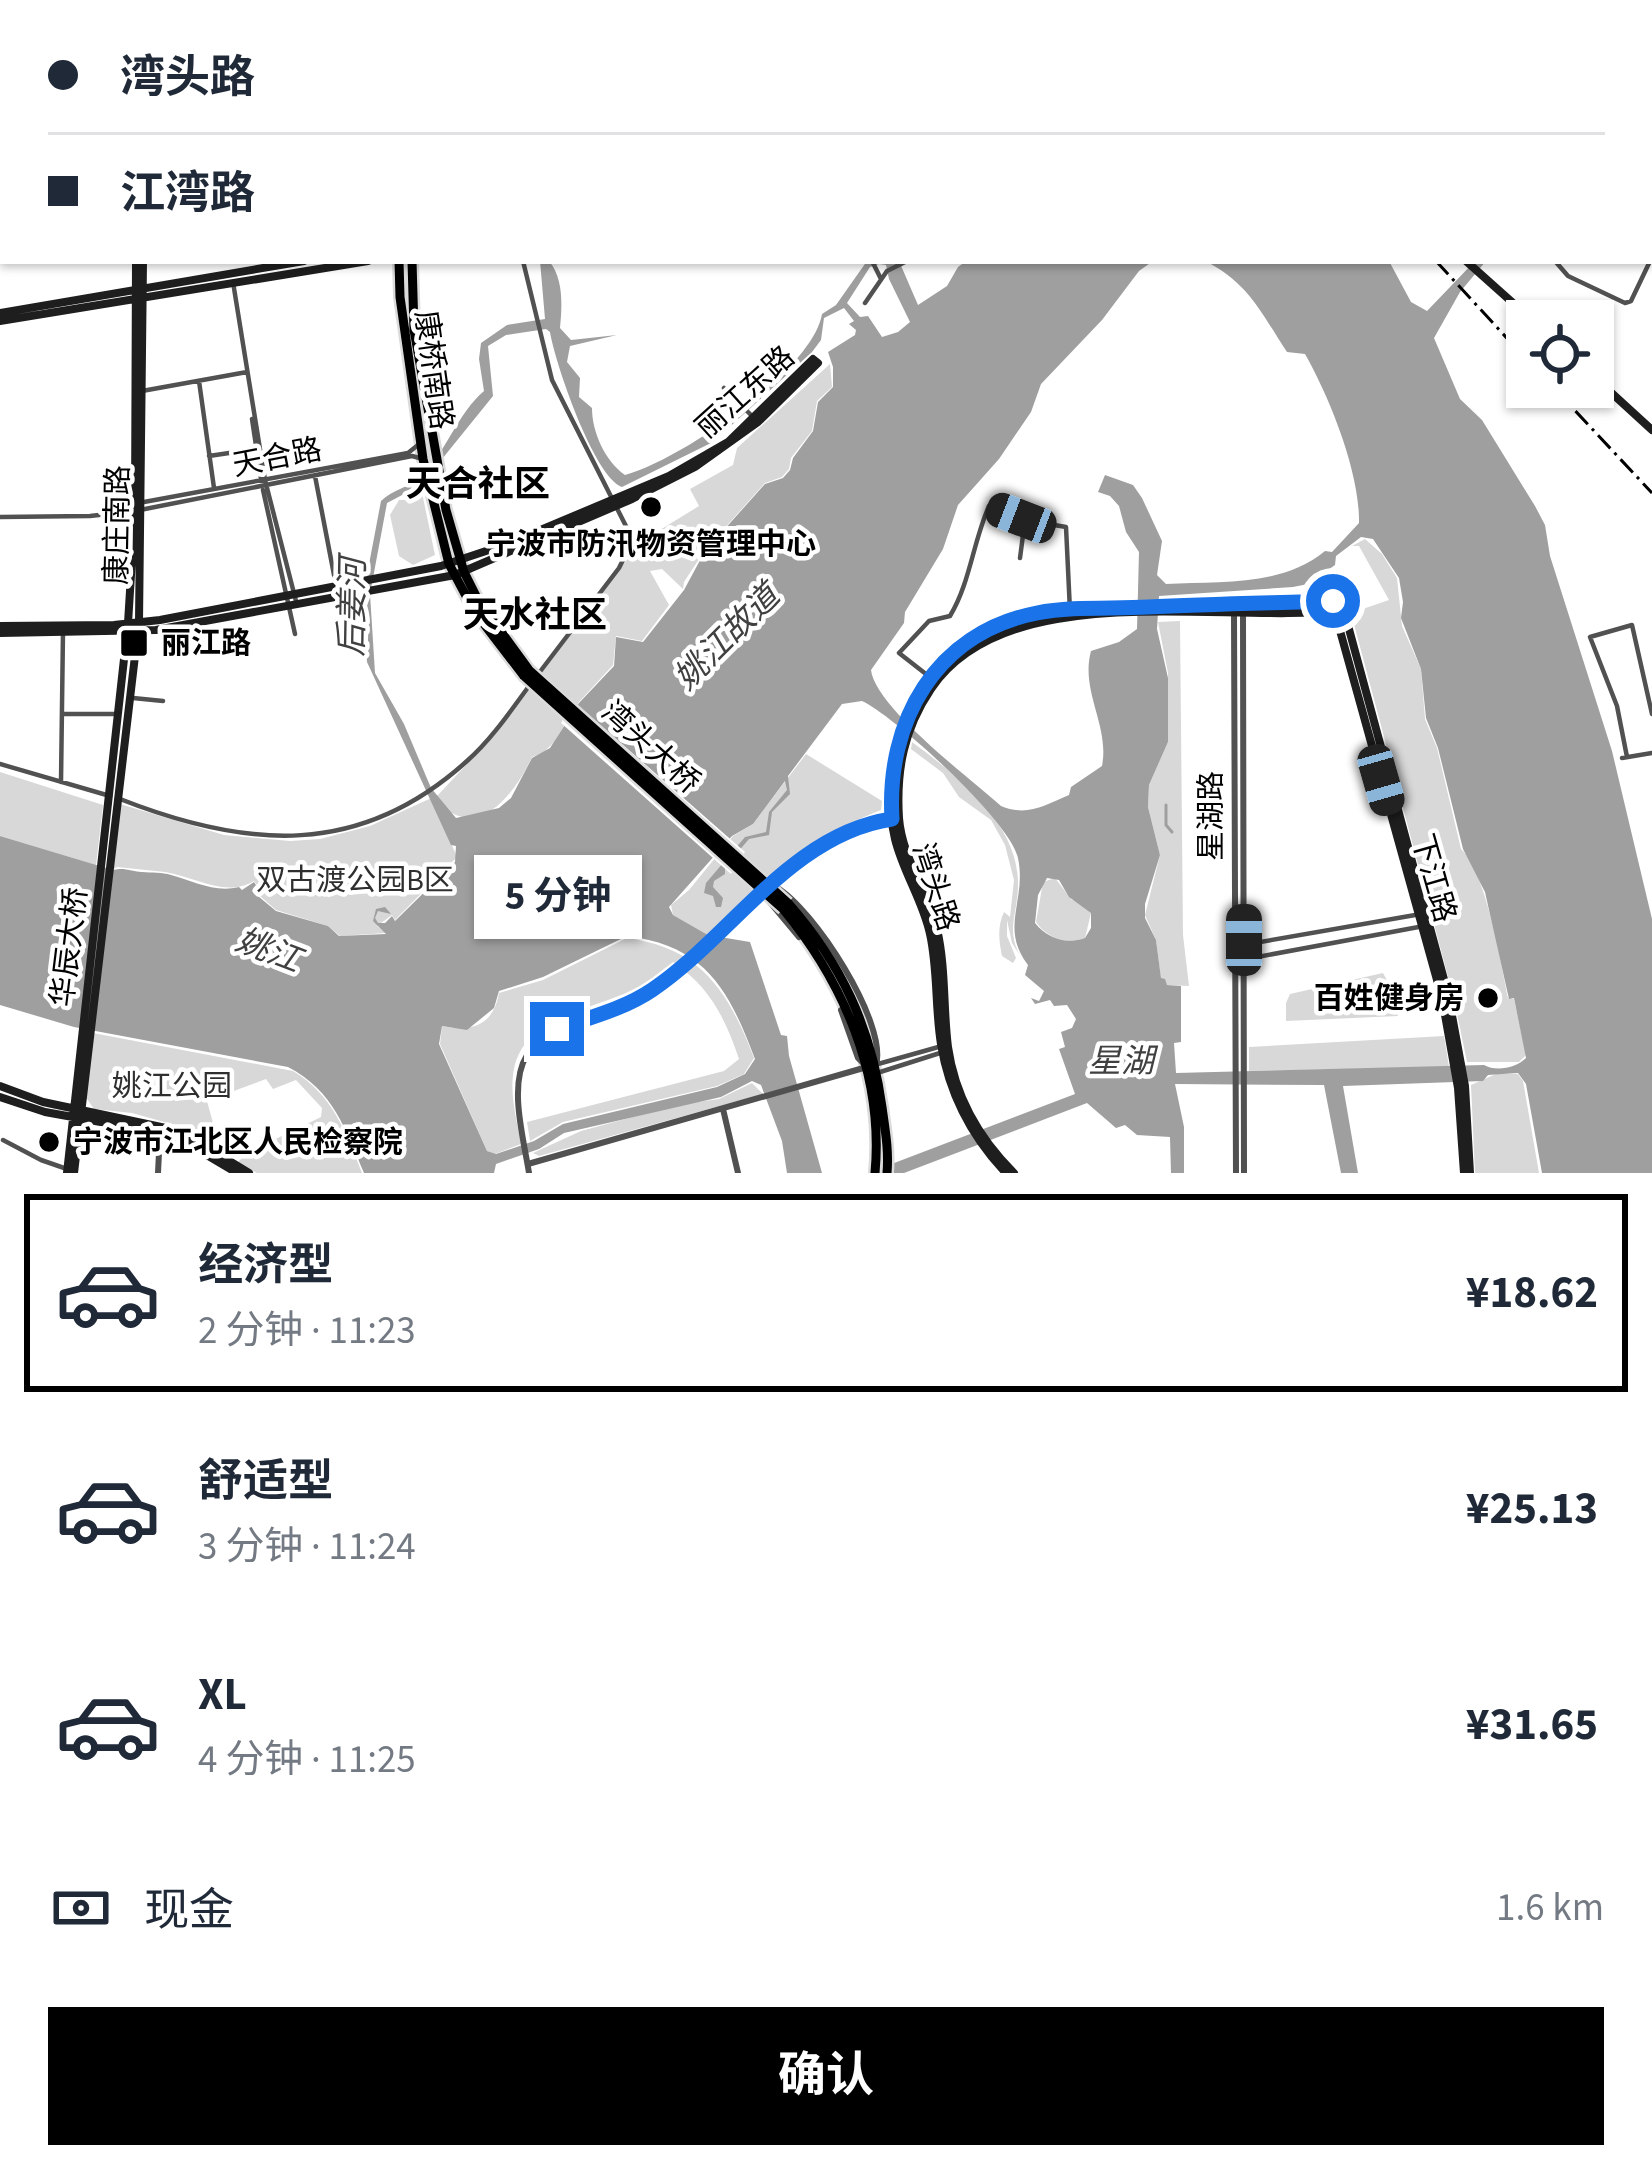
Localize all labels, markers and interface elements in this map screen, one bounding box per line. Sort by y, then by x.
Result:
text: 湾头路 [120,46,255,110]
text: 江湾路 [120,162,255,226]
map controls [1506,300,1614,408]
button: locate [1506,300,1614,408]
street label: 康桥南路 [404,308,463,432]
street label: 丽江东路 [686,336,804,448]
street label: 天合路 [229,428,325,487]
district label: 天合社区 [406,459,550,510]
street label: 康庄南路 [95,465,140,585]
car [981,488,1061,548]
marker: 宁波市防汛物资管理中心 [638,494,664,520]
place label: 宁波市防汛物资管理中心 [486,523,816,566]
water label: 后姜河 [328,551,377,657]
water label: 姚江故道 [664,570,794,700]
route start [1306,574,1360,628]
district label: 天水社区 [463,590,607,641]
place label: 丽江路 [161,622,251,665]
marker: 丽江路 [118,627,150,659]
street label: 湾头大桥 [592,691,710,803]
car [1354,740,1408,820]
street label: 星湖路 [1190,771,1233,861]
street label: 下江路 [1400,829,1467,927]
street label: 湾头路 [901,838,970,937]
callout: 5 分钟 [473,855,641,939]
park label: 双古渡公园B区 [256,859,454,902]
text: 5 分钟 [505,869,611,925]
street label: 华辰大桥 [41,885,98,1009]
car [1226,904,1262,976]
water label: 姚江 [229,917,310,985]
place label: 百姓健身房 [1314,977,1464,1020]
marker: 百姓健身房 [1475,985,1501,1011]
route end [530,1002,584,1056]
water label: 星湖 [1088,1038,1159,1085]
park label: 姚江公园 [112,1065,232,1108]
place label: 宁波市江北区人民检察院 [73,1121,403,1164]
marker: 宁波市江北区人民检察院 [36,1129,62,1155]
text: 经济型 [198,1234,333,1298]
icon: car [54,1239,162,1347]
text: ¥18.62 [1466,1261,1598,1325]
text: 2 分钟 · 11:23 [198,1303,416,1359]
text: 舒适型 [198,1450,333,1514]
icon: car [54,1455,162,1563]
text: ¥25.13 [1466,1477,1598,1541]
text: 3 分钟 · 11:24 [198,1519,416,1575]
text: XL [198,1663,247,1727]
icon: car [54,1671,162,1779]
text: ¥31.65 [1466,1693,1598,1757]
text: 4 分钟 · 11:25 [198,1732,416,1788]
icon: cash [48,1875,114,1941]
text: 现金 [144,1879,234,1943]
text: 1.6 km [1496,1880,1604,1936]
button: 确认 [48,2007,1604,2145]

